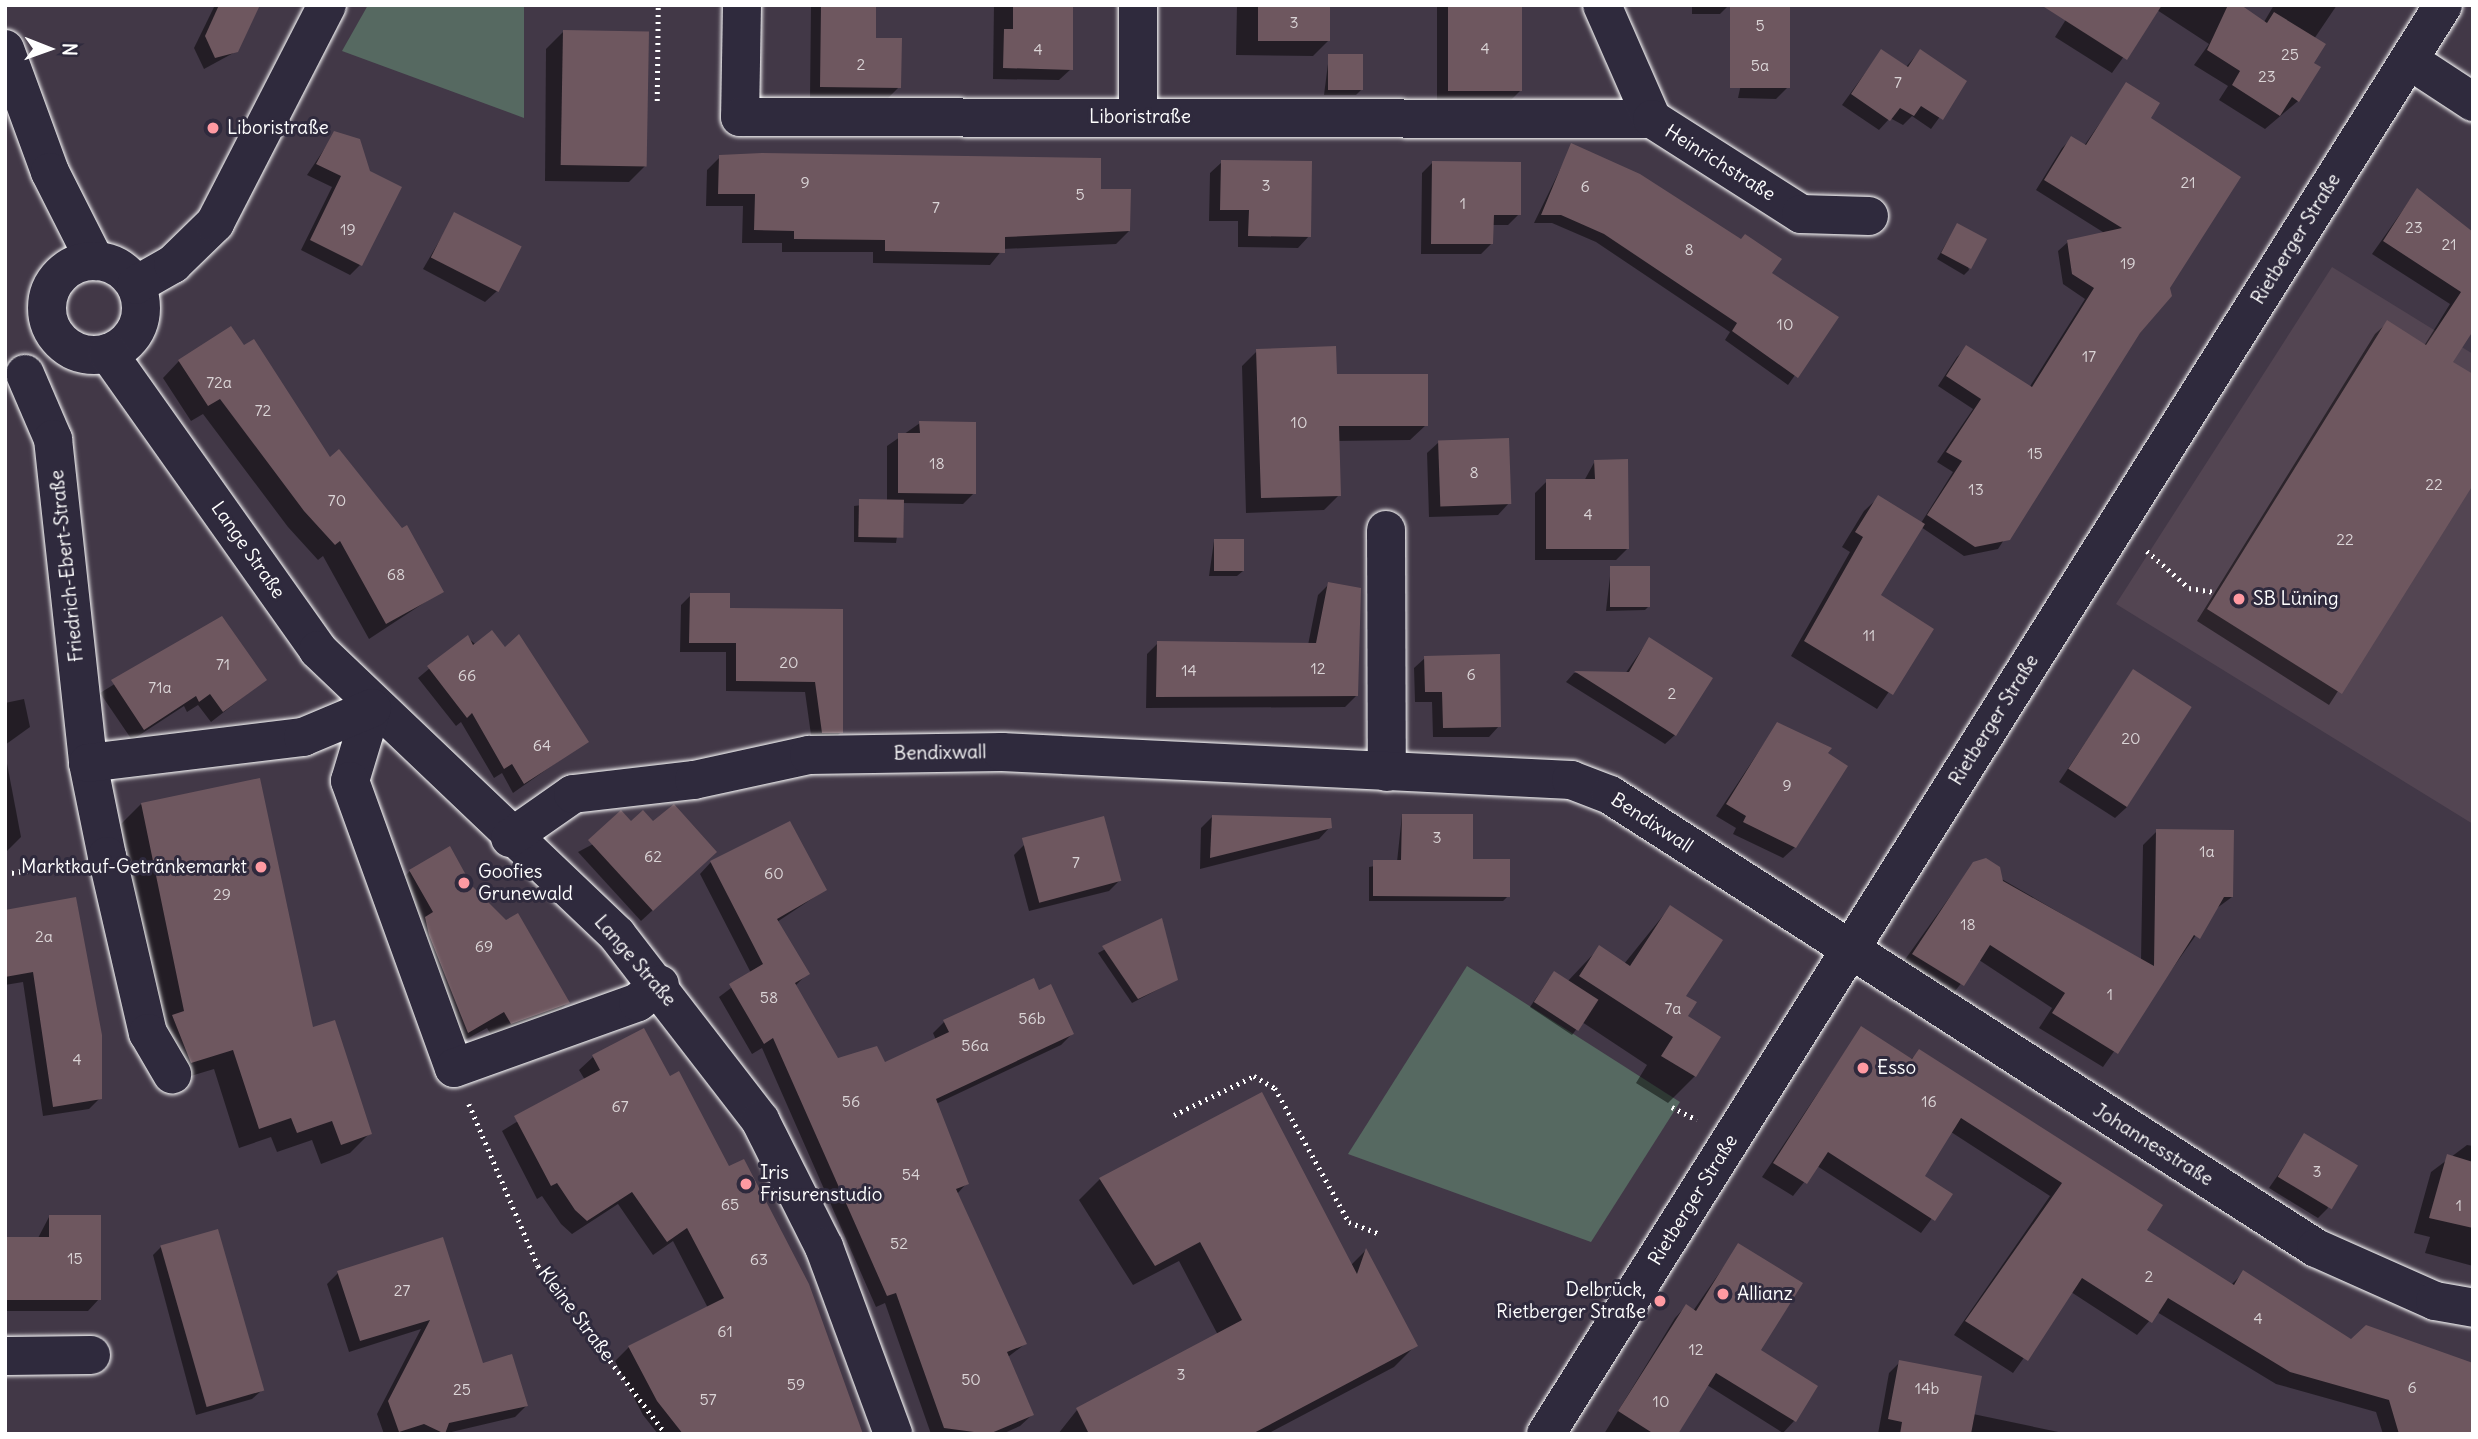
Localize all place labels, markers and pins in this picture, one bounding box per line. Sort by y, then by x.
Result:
place label: Liboristraße [227,117,329,139]
marker: Liboristraße [205,120,221,136]
place label: SB Lüning [2253,588,2339,610]
marker: SB Lüning [2231,591,2247,607]
place label: Marktkauf-Getränkemarkt [21,856,247,878]
marker: Marktkauf-Getränkemarkt [253,859,269,875]
place label: Goofies Grunewald [478,861,573,905]
marker: Goofies Grunewald [456,875,472,891]
place label: Esso [1877,1057,1916,1079]
marker: Esso [1855,1060,1871,1076]
place label: Iris Frisurenstudio [760,1162,882,1206]
marker: Iris Frisurenstudio [738,1176,754,1192]
place label: Delbrück, Rietberger Straße [1496,1279,1646,1323]
place label: Allianz [1737,1283,1793,1305]
marker: Allianz [1715,1286,1731,1302]
marker: Delbrück, Rietberger Straße [1652,1293,1668,1309]

